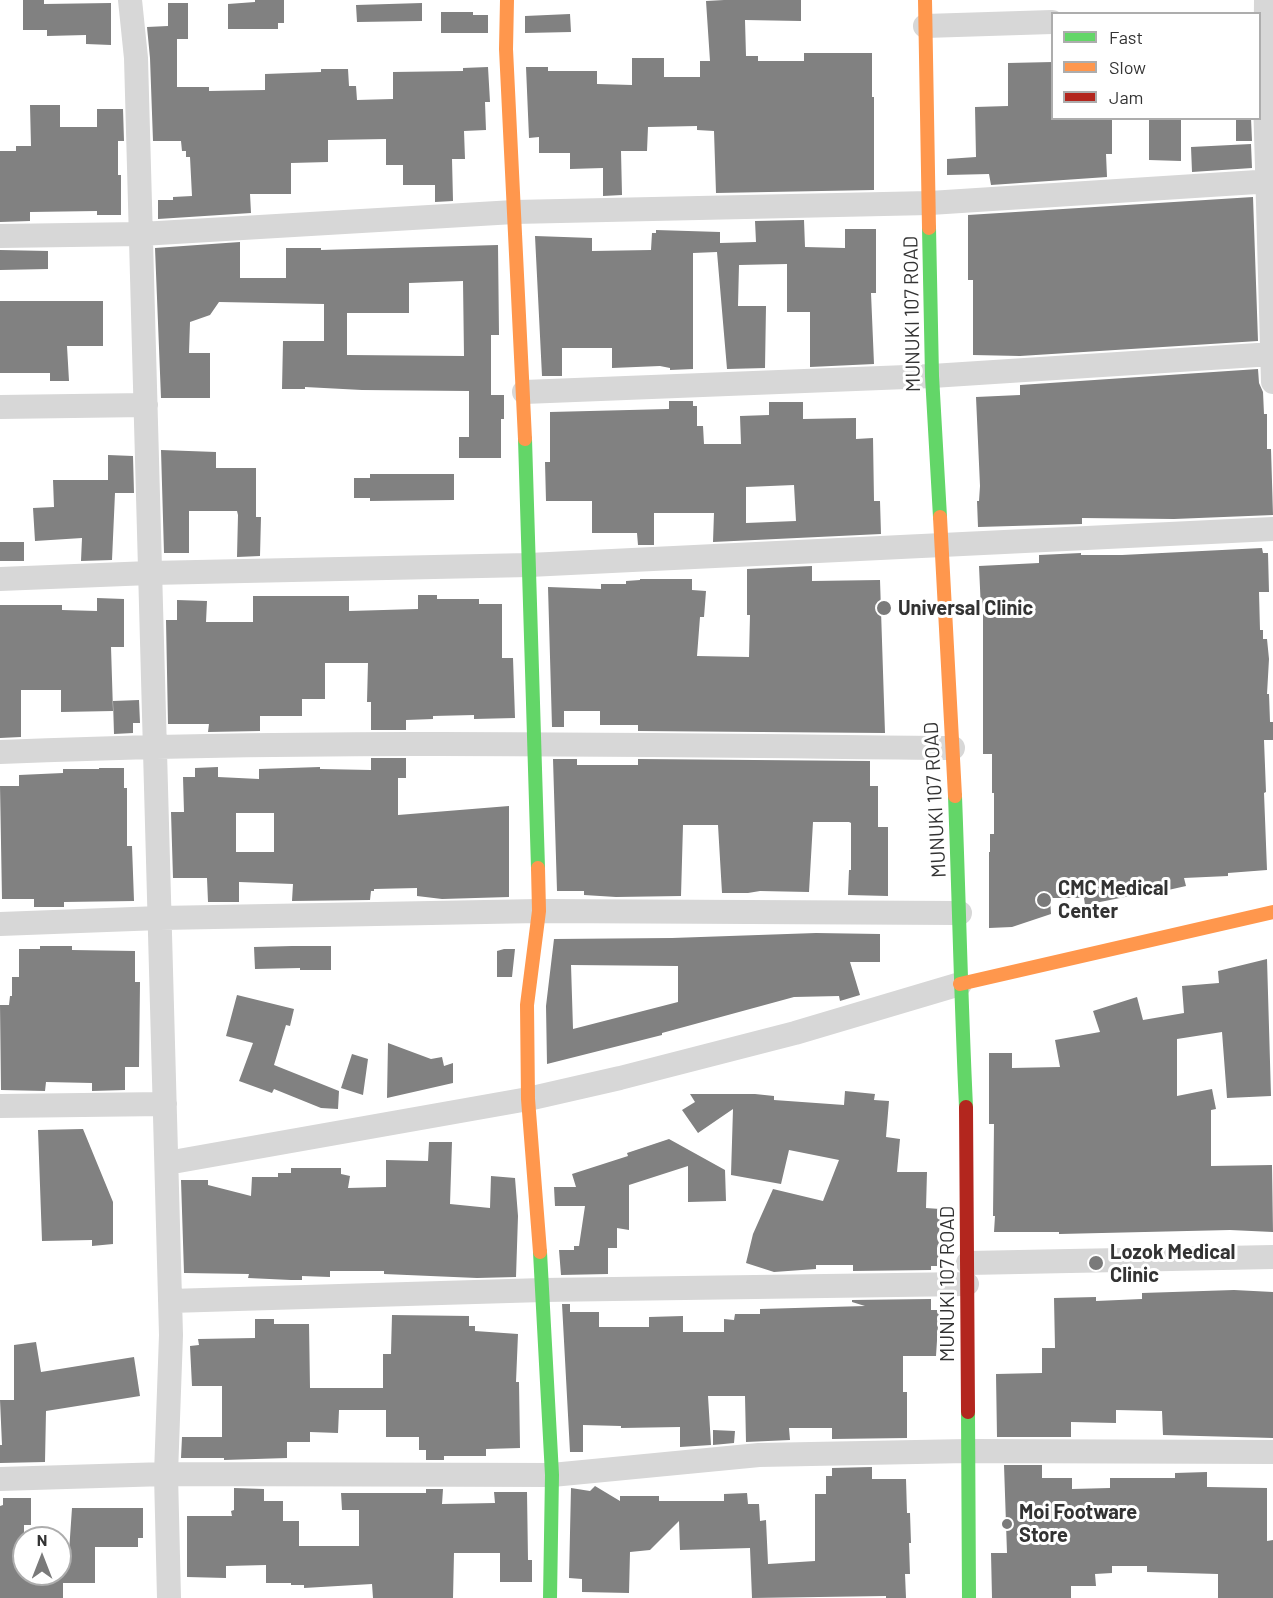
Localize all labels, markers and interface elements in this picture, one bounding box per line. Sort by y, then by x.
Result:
legend [1051,12,1261,120]
text: Fast [1109,26,1143,48]
text: Slow [1109,56,1146,78]
text: Jam [1109,86,1143,108]
street label: MUNUKI 107 ROAD [899,236,925,392]
place label: Universal Clinic [898,596,1033,620]
marker: Universal Clinic [875,599,893,617]
street label: MUNUKI 107 ROAD [919,721,951,879]
place label: CMC Medical Center [1058,876,1168,923]
marker: CMC Medical Center [1035,891,1053,909]
street label: MUNUKI 107 ROAD [935,1206,959,1362]
place label: Lozok Medical Clinic [1110,1240,1235,1287]
marker: Lozok Medical Clinic [1087,1254,1105,1272]
place label: Moi Footware Store [1019,1500,1137,1547]
marker: Moi Footware Store [1000,1517,1014,1531]
north arrow [12,1526,72,1586]
text: N [37,1530,47,1549]

